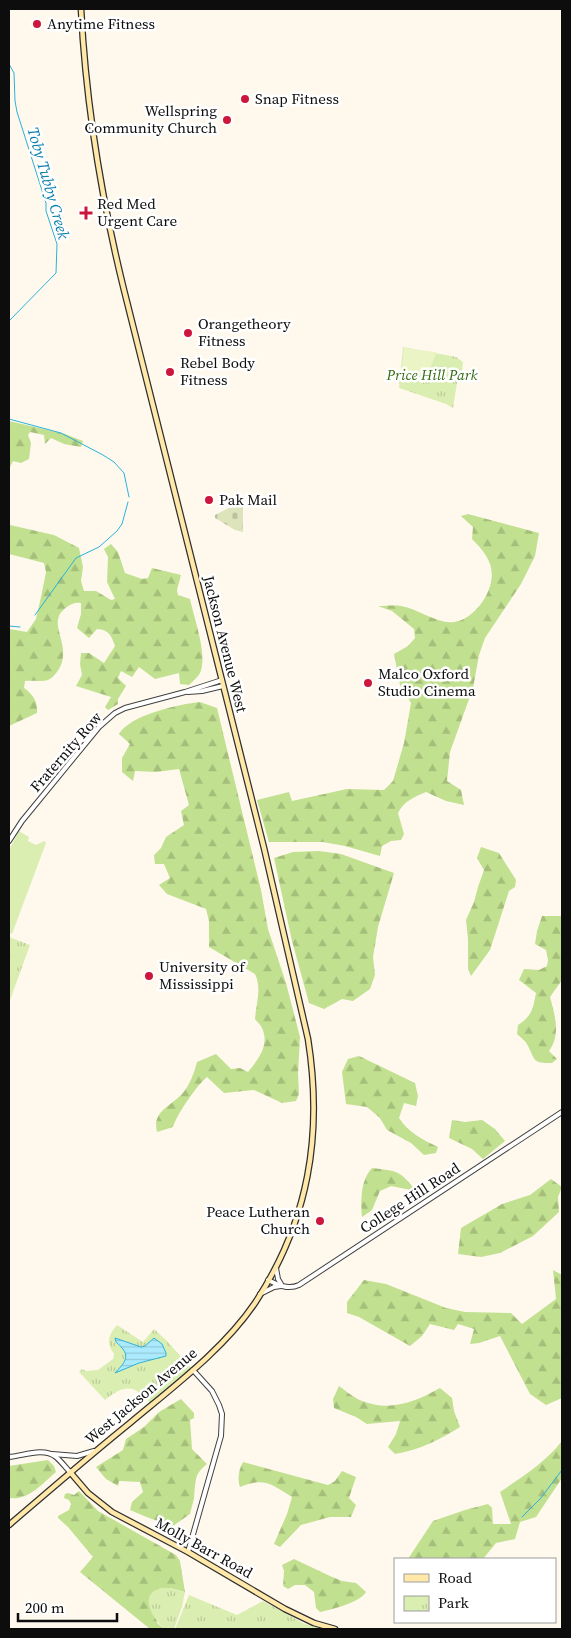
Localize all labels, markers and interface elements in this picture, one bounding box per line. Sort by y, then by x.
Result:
place label: Anytime Fitness [47,13,155,34]
marker: Anytime Fitness [31,18,43,30]
place label: Snap Fitness [255,88,339,109]
marker: Snap Fitness [239,93,251,105]
place label: Wellspring Community Church [84,100,217,138]
marker: Wellspring Community Church [221,114,233,126]
water label: Toby Tubby Creek [22,124,76,242]
place label: Red Med Urgent Care [97,193,178,231]
marker: Red Med Urgent Care [79,206,93,220]
place label: Orangetheory Fitness [198,313,291,351]
marker: Orangetheory Fitness [182,327,194,339]
place label: Rebel Body Fitness [180,352,255,390]
park label: Price Hill Park [385,364,478,385]
marker: Rebel Body Fitness [164,366,176,378]
place label: Pak Mail [219,489,278,510]
marker: Pak Mail [203,494,215,506]
street label: Jackson Avenue West [198,572,253,714]
place label: Malco Oxford Studio Cinema [378,663,476,701]
marker: Malco Oxford Studio Cinema [362,677,374,689]
street label: Fraternity Row [25,707,107,796]
place label: University of Mississippi [159,956,246,994]
marker: University of Mississippi [143,970,155,982]
street label: College Hill Road [356,1157,464,1238]
place label: Peace Lutheran Church [206,1201,310,1239]
marker: Peace Lutheran Church [314,1215,326,1227]
street label: West Jackson Avenue [80,1342,202,1449]
street label: Molly Barr Road [152,1512,257,1583]
legend [394,1558,556,1623]
text: Road [438,1567,472,1588]
scale bar [18,1590,116,1622]
text: Park [438,1592,470,1613]
text: 200 m [25,1597,65,1618]

